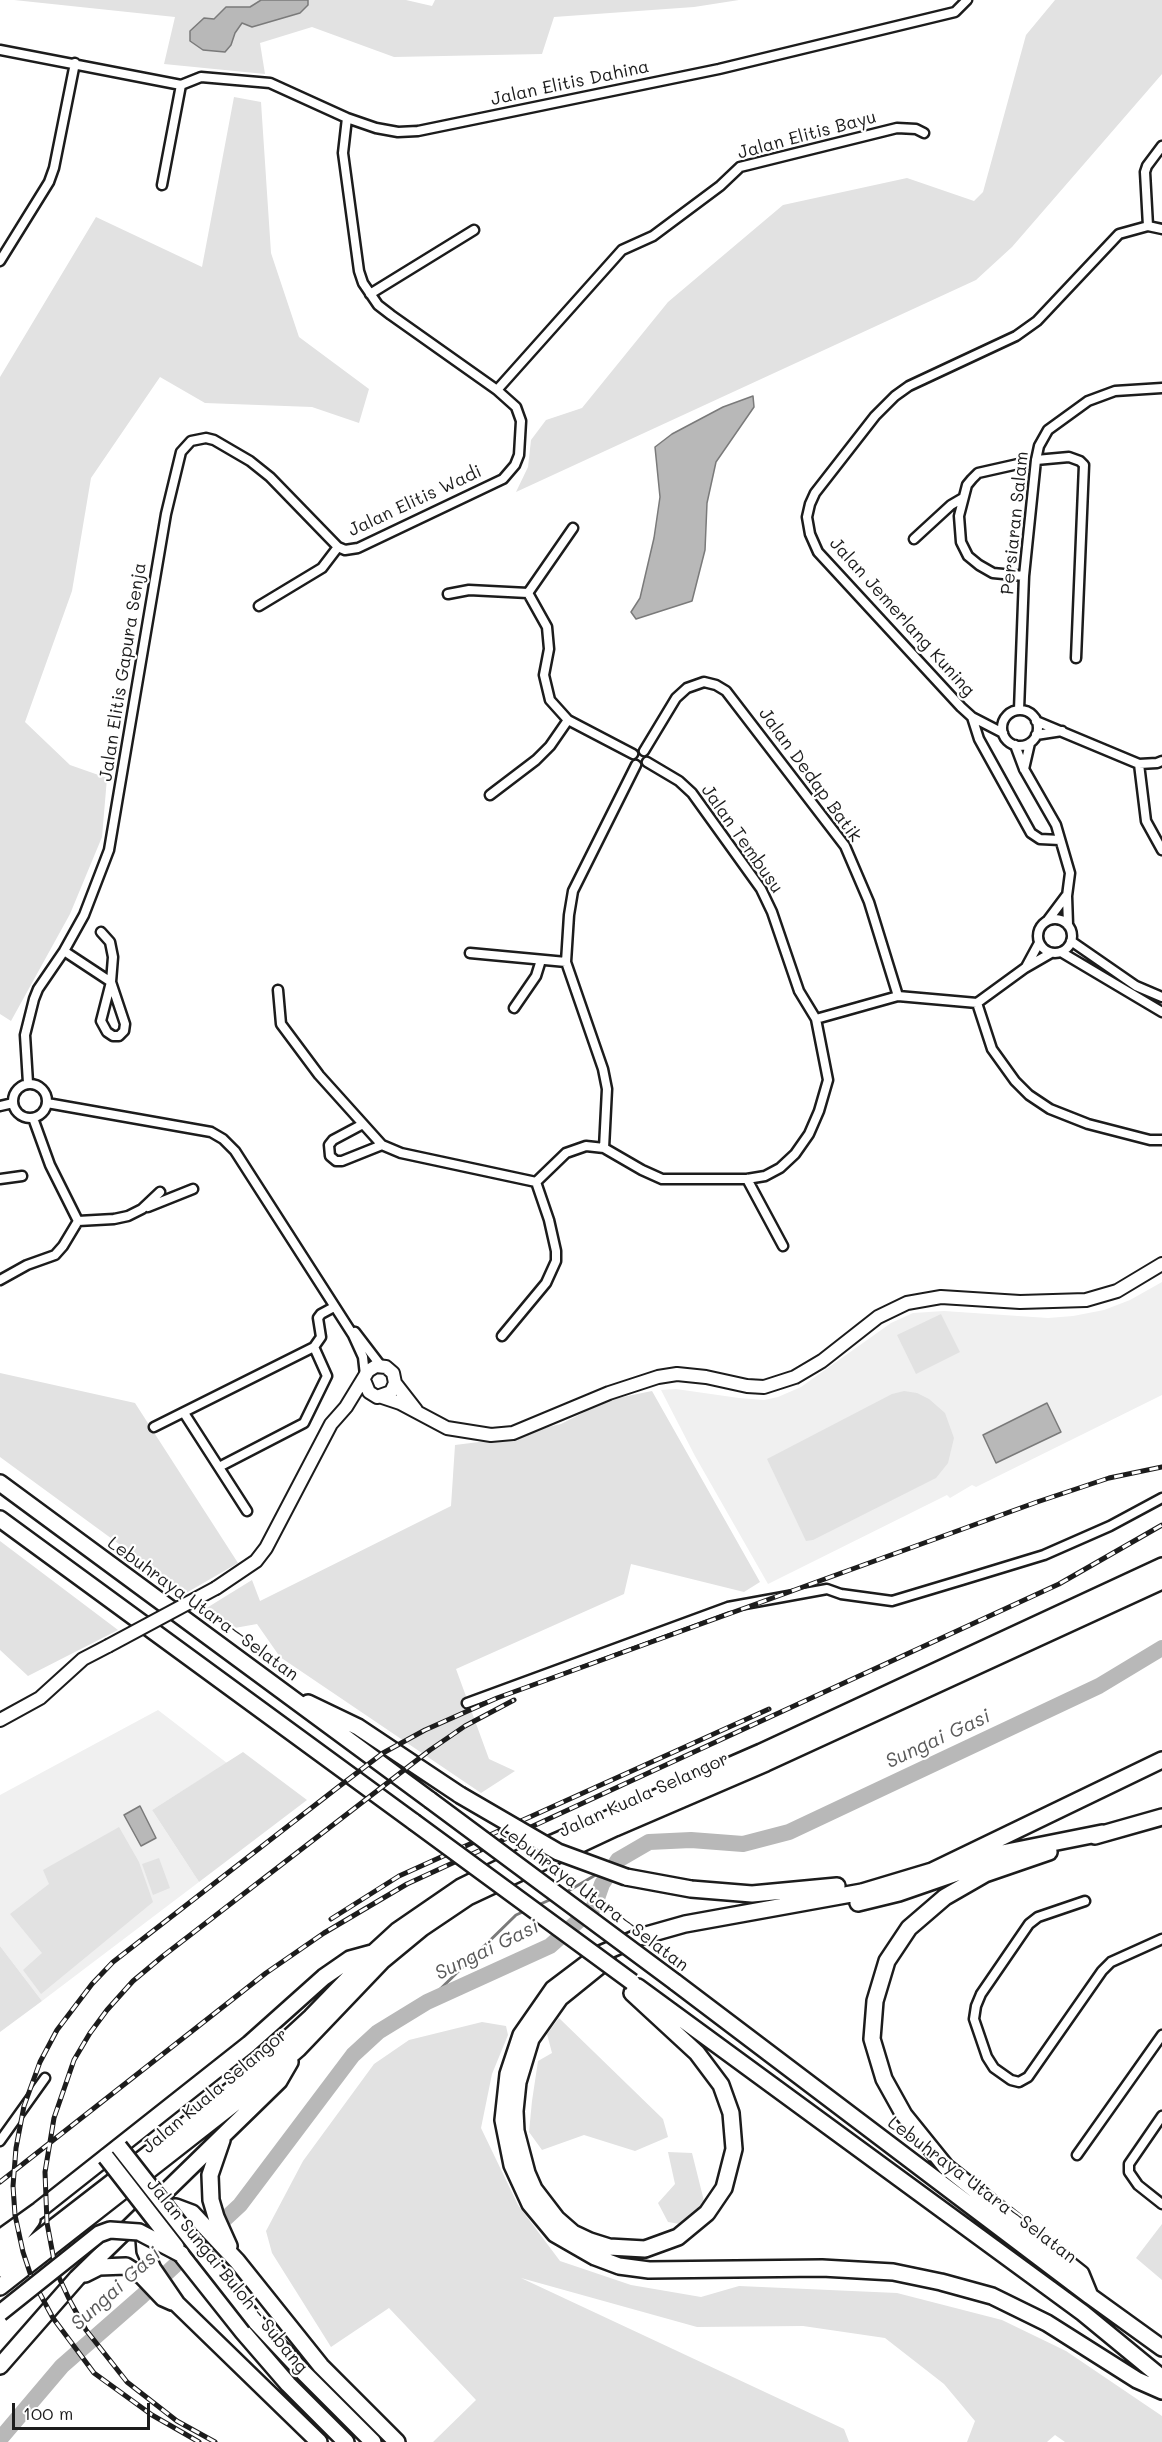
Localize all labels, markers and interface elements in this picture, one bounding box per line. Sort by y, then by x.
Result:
street label: Jalan Elitis Dahina [489,56,651,110]
street label: Jalan Elitis Bayu [735,106,879,164]
street label: Persiaran Salam [997,450,1033,596]
street label: Jalan Elitis Wadi [345,461,485,541]
street label: Jalan Jemerlang Kuning [825,533,979,701]
street label: Jalan Elitis Gapura Senja [95,561,151,783]
street label: Jalan Dedap Batik [754,704,866,846]
street label: Jalan Tembusu [696,780,788,898]
street label: Lebuhraya Utara–Selatan [103,1532,303,1686]
water label: Sungai Gasi [882,1704,994,1774]
street label: Jalan Kuala Selangor [556,1748,732,1842]
street label: Lebuhraya Utara–Selatan [495,1820,693,1976]
water label: Sungai Gasi [431,1914,543,1986]
street label: Jalan Kuala Selangor [138,2024,292,2158]
street label: Lebuhraya Utara–Selatan [883,2112,1081,2268]
street label: Jalan Sungai Buloh - Subang [142,2174,312,2378]
water label: Sungai Gasi [66,2242,166,2336]
scale bar [15,2391,153,2429]
text: 100 m [23,2401,73,2425]

